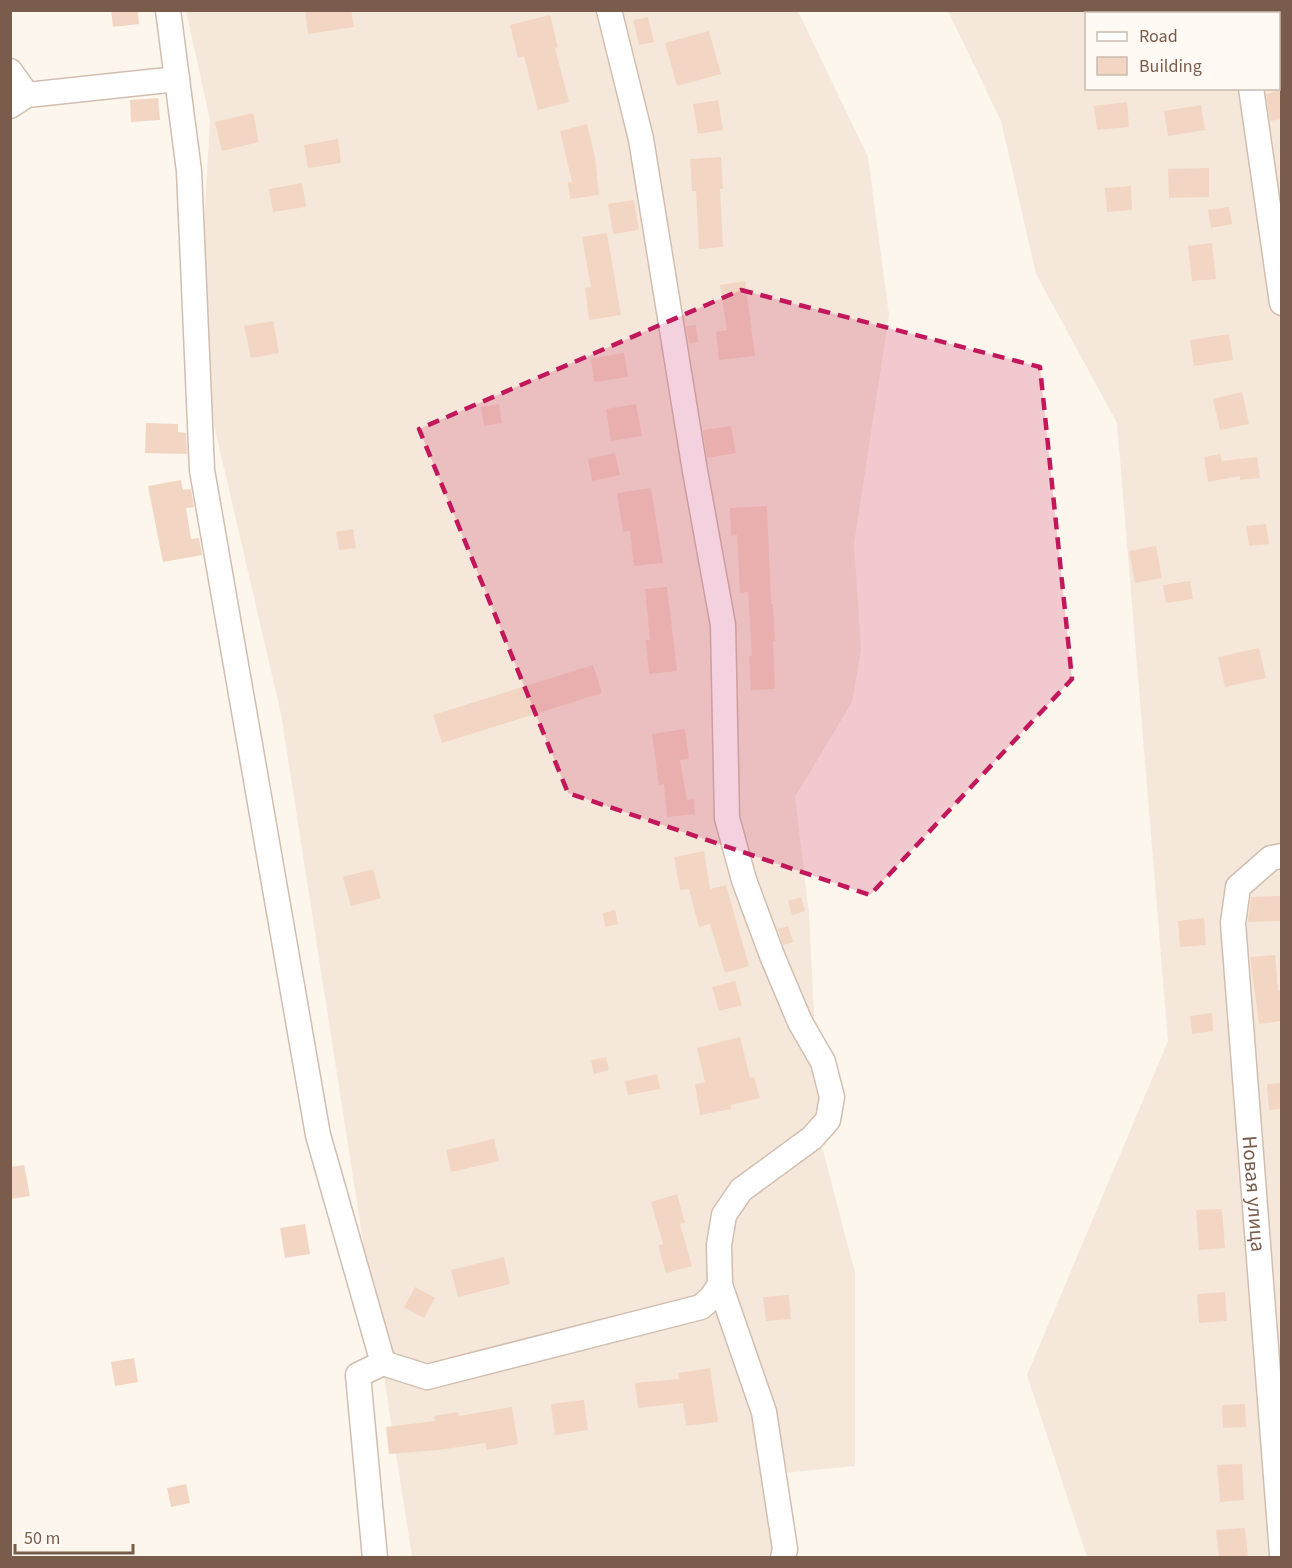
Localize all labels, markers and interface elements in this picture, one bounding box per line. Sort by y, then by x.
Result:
legend [1085,12,1280,90]
text: Road [1139,24,1178,49]
text: Building [1139,54,1202,79]
street label: Новая улица [1235,1135,1273,1253]
scale bar [15,1517,134,1555]
text: 50 m [24,1526,60,1551]

